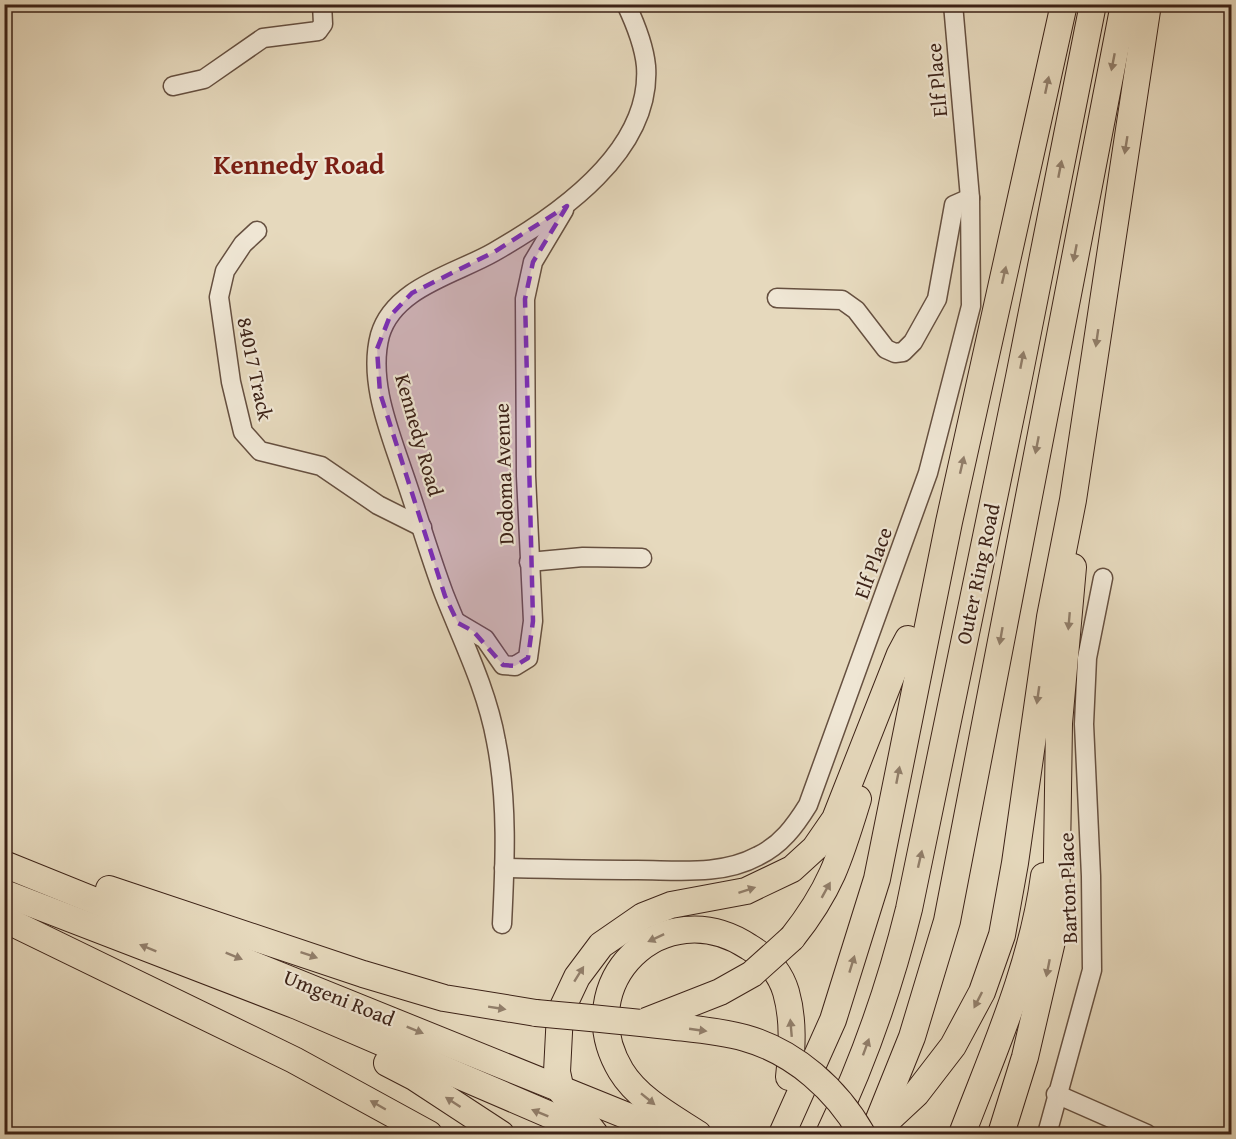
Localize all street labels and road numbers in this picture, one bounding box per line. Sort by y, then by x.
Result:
street label: Elf Place [918,42,955,118]
street label: 84017 Track [229,314,282,424]
street label: Kennedy Road [387,370,452,500]
street label: Dodoma Avenue [486,403,521,545]
street label: Outer Ring Road [947,500,1008,647]
street label: Elf Place [845,523,900,603]
street label: Barton Place [1050,832,1085,944]
street label: Umgeni Road [279,961,400,1034]

